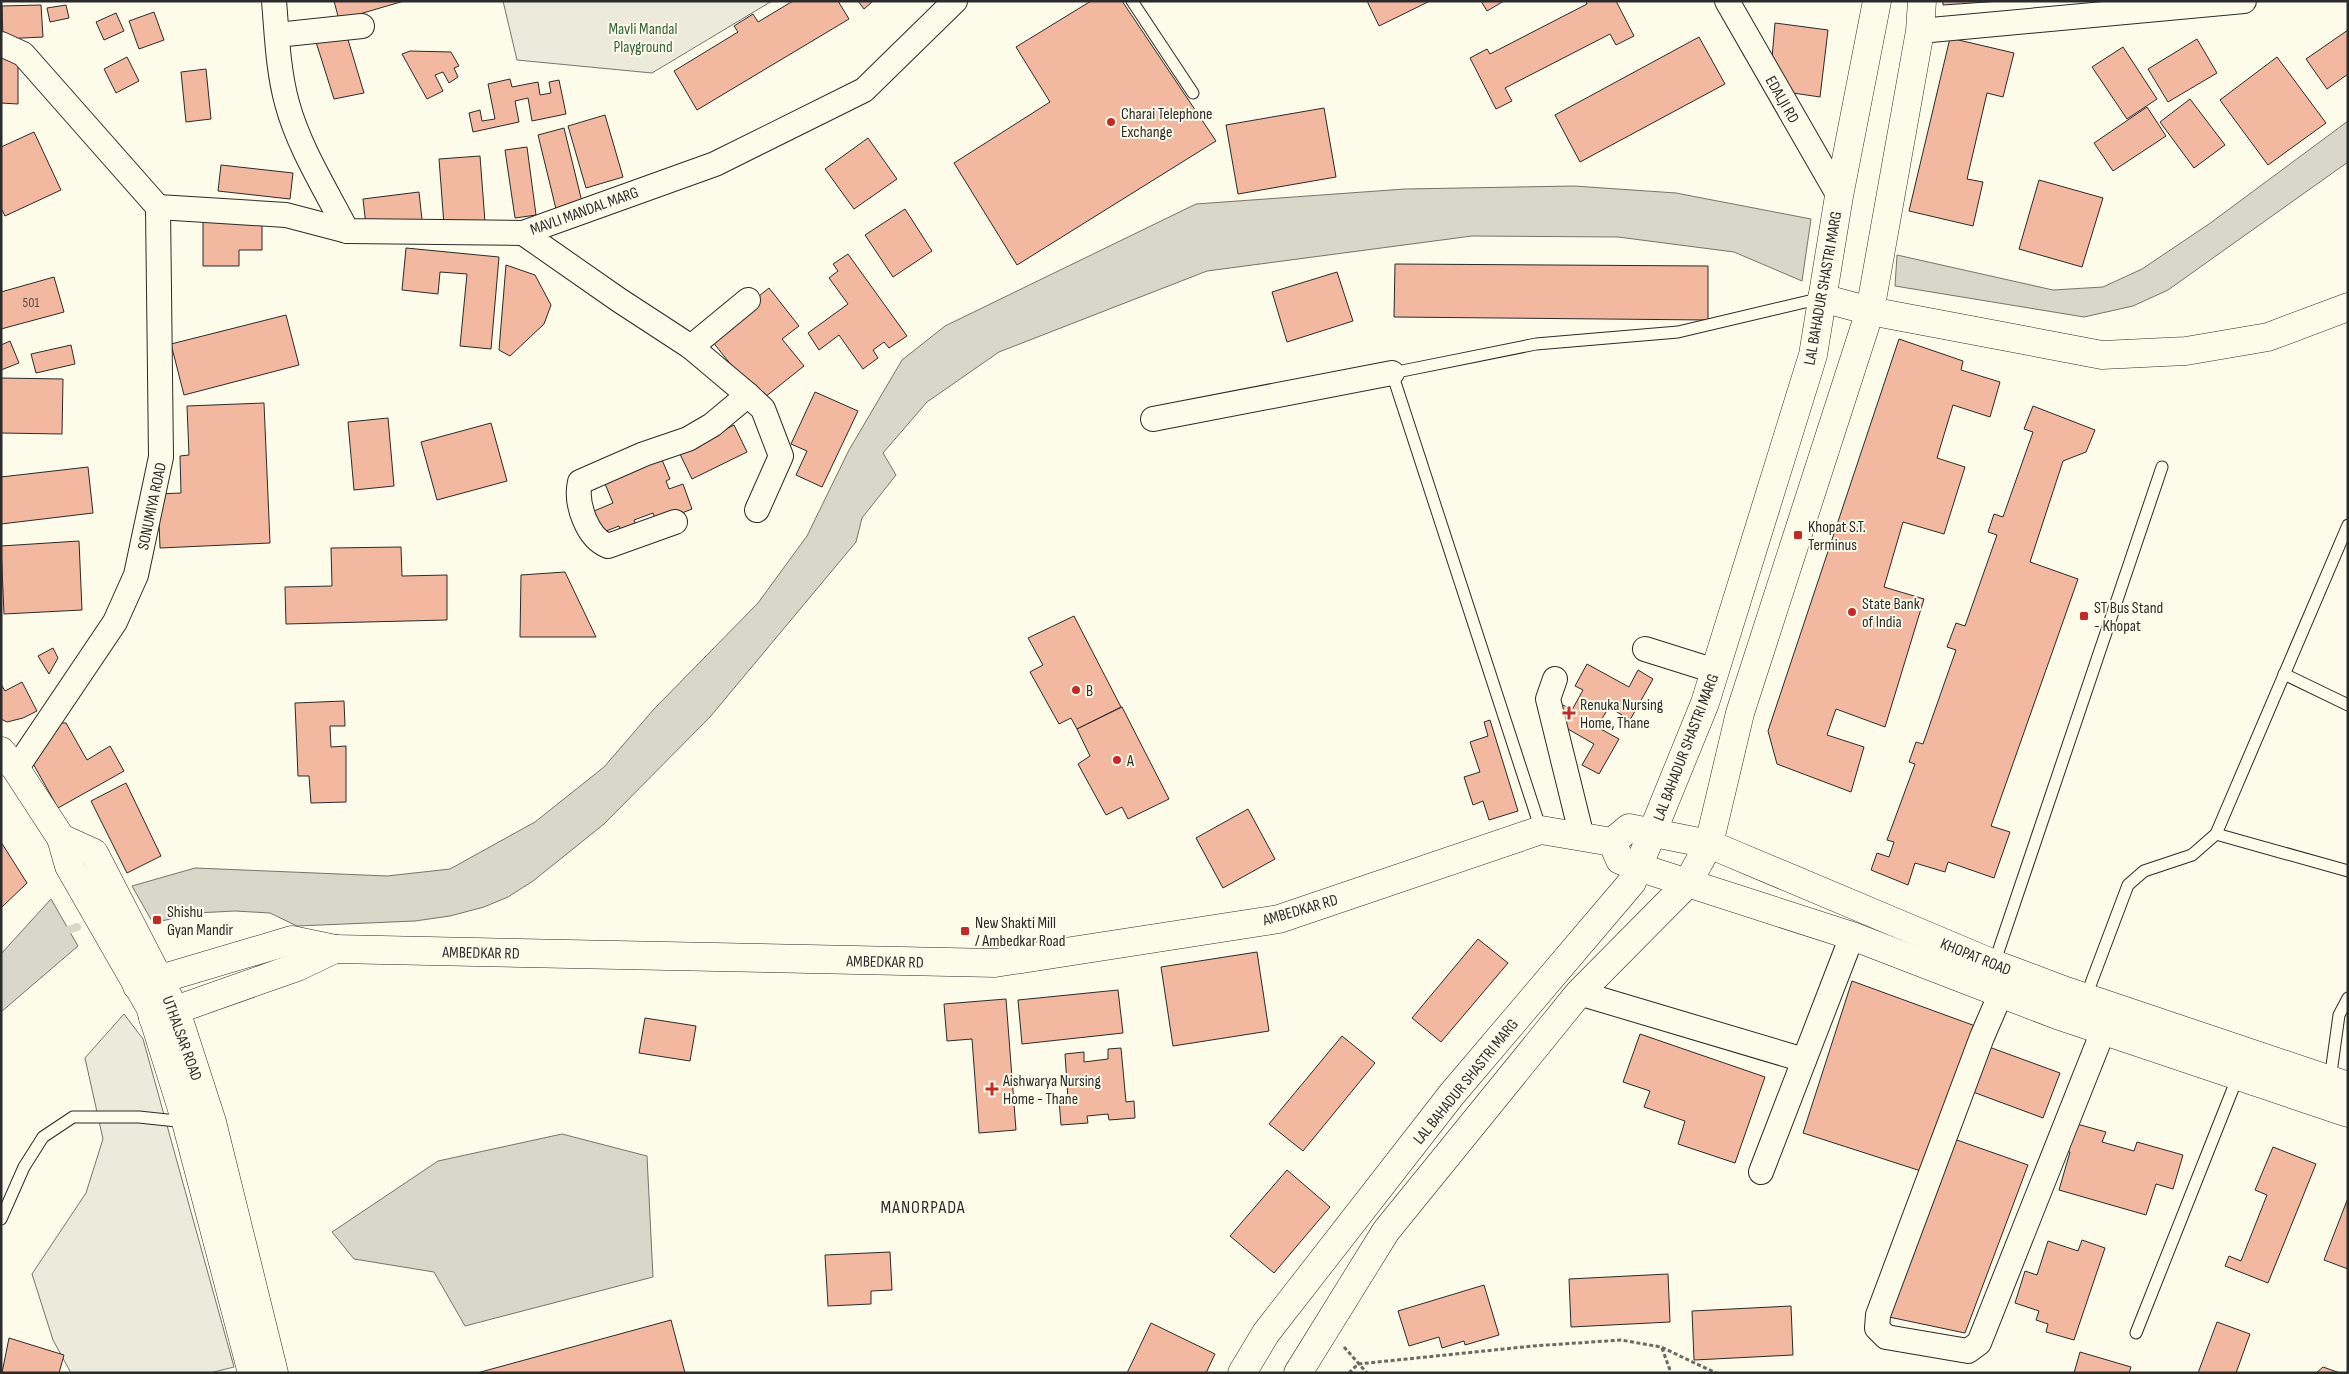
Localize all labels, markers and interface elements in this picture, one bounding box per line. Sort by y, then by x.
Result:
park label: Mavli Mandal Playground [609,20,677,57]
street label: EDALJI RD [1761,73,1803,127]
place label: Charai Telephone Exchange [1121,105,1212,142]
marker: Charai Telephone Exchange [1105,116,1117,128]
street label: MAVLI MANDAL MARG [528,183,641,240]
street label: LAL BAHADUR SHASTRI MARG [1801,210,1846,367]
house number: 501 [23,294,39,311]
street label: SONUMIYA ROAD [134,461,171,552]
place label: Khopat S.T. Terminus [1808,518,1866,555]
marker: Khopat S.T. Terminus [1792,529,1804,541]
place label: State Bank of India [1862,595,1920,632]
place label: ST Bus Stand - Khopat [2094,599,2163,636]
marker: State Bank of India [1846,606,1858,618]
marker: ST Bus Stand - Khopat [2078,610,2090,622]
street label: LAL BAHADUR SHASTRI MARG [1650,671,1723,824]
place label: B [1086,682,1093,701]
marker: B [1070,684,1082,696]
place label: Renuka Nursing Home, Thane [1580,696,1663,733]
marker: Renuka Nursing Home, Thane [1562,706,1576,720]
place label: A [1126,752,1134,771]
marker: A [1111,754,1123,766]
street label: AMBEDKAR RD [1260,891,1340,930]
place label: Shishu Gyan Mandir [167,903,233,940]
marker: Shishu Gyan Mandir [151,914,163,926]
place label: New Shakti Mill / Ambedkar Road [975,914,1065,951]
marker: New Shakti Mill / Ambedkar Road [959,925,971,937]
street label: KHOPAT ROAD [1937,935,2014,980]
street label: AMBEDKAR RD [441,943,520,964]
street label: AMBEDKAR RD [845,952,924,973]
street label: UTHALSAR ROAD [157,994,206,1084]
street label: LAL BAHADUR SHASTRI MARG [1410,1015,1523,1149]
place label: Aishwarya Nursing Home - Thane [1002,1072,1101,1109]
marker: Aishwarya Nursing Home - Thane [985,1082,999,1096]
district label: MANORPADA [881,1197,965,1218]

